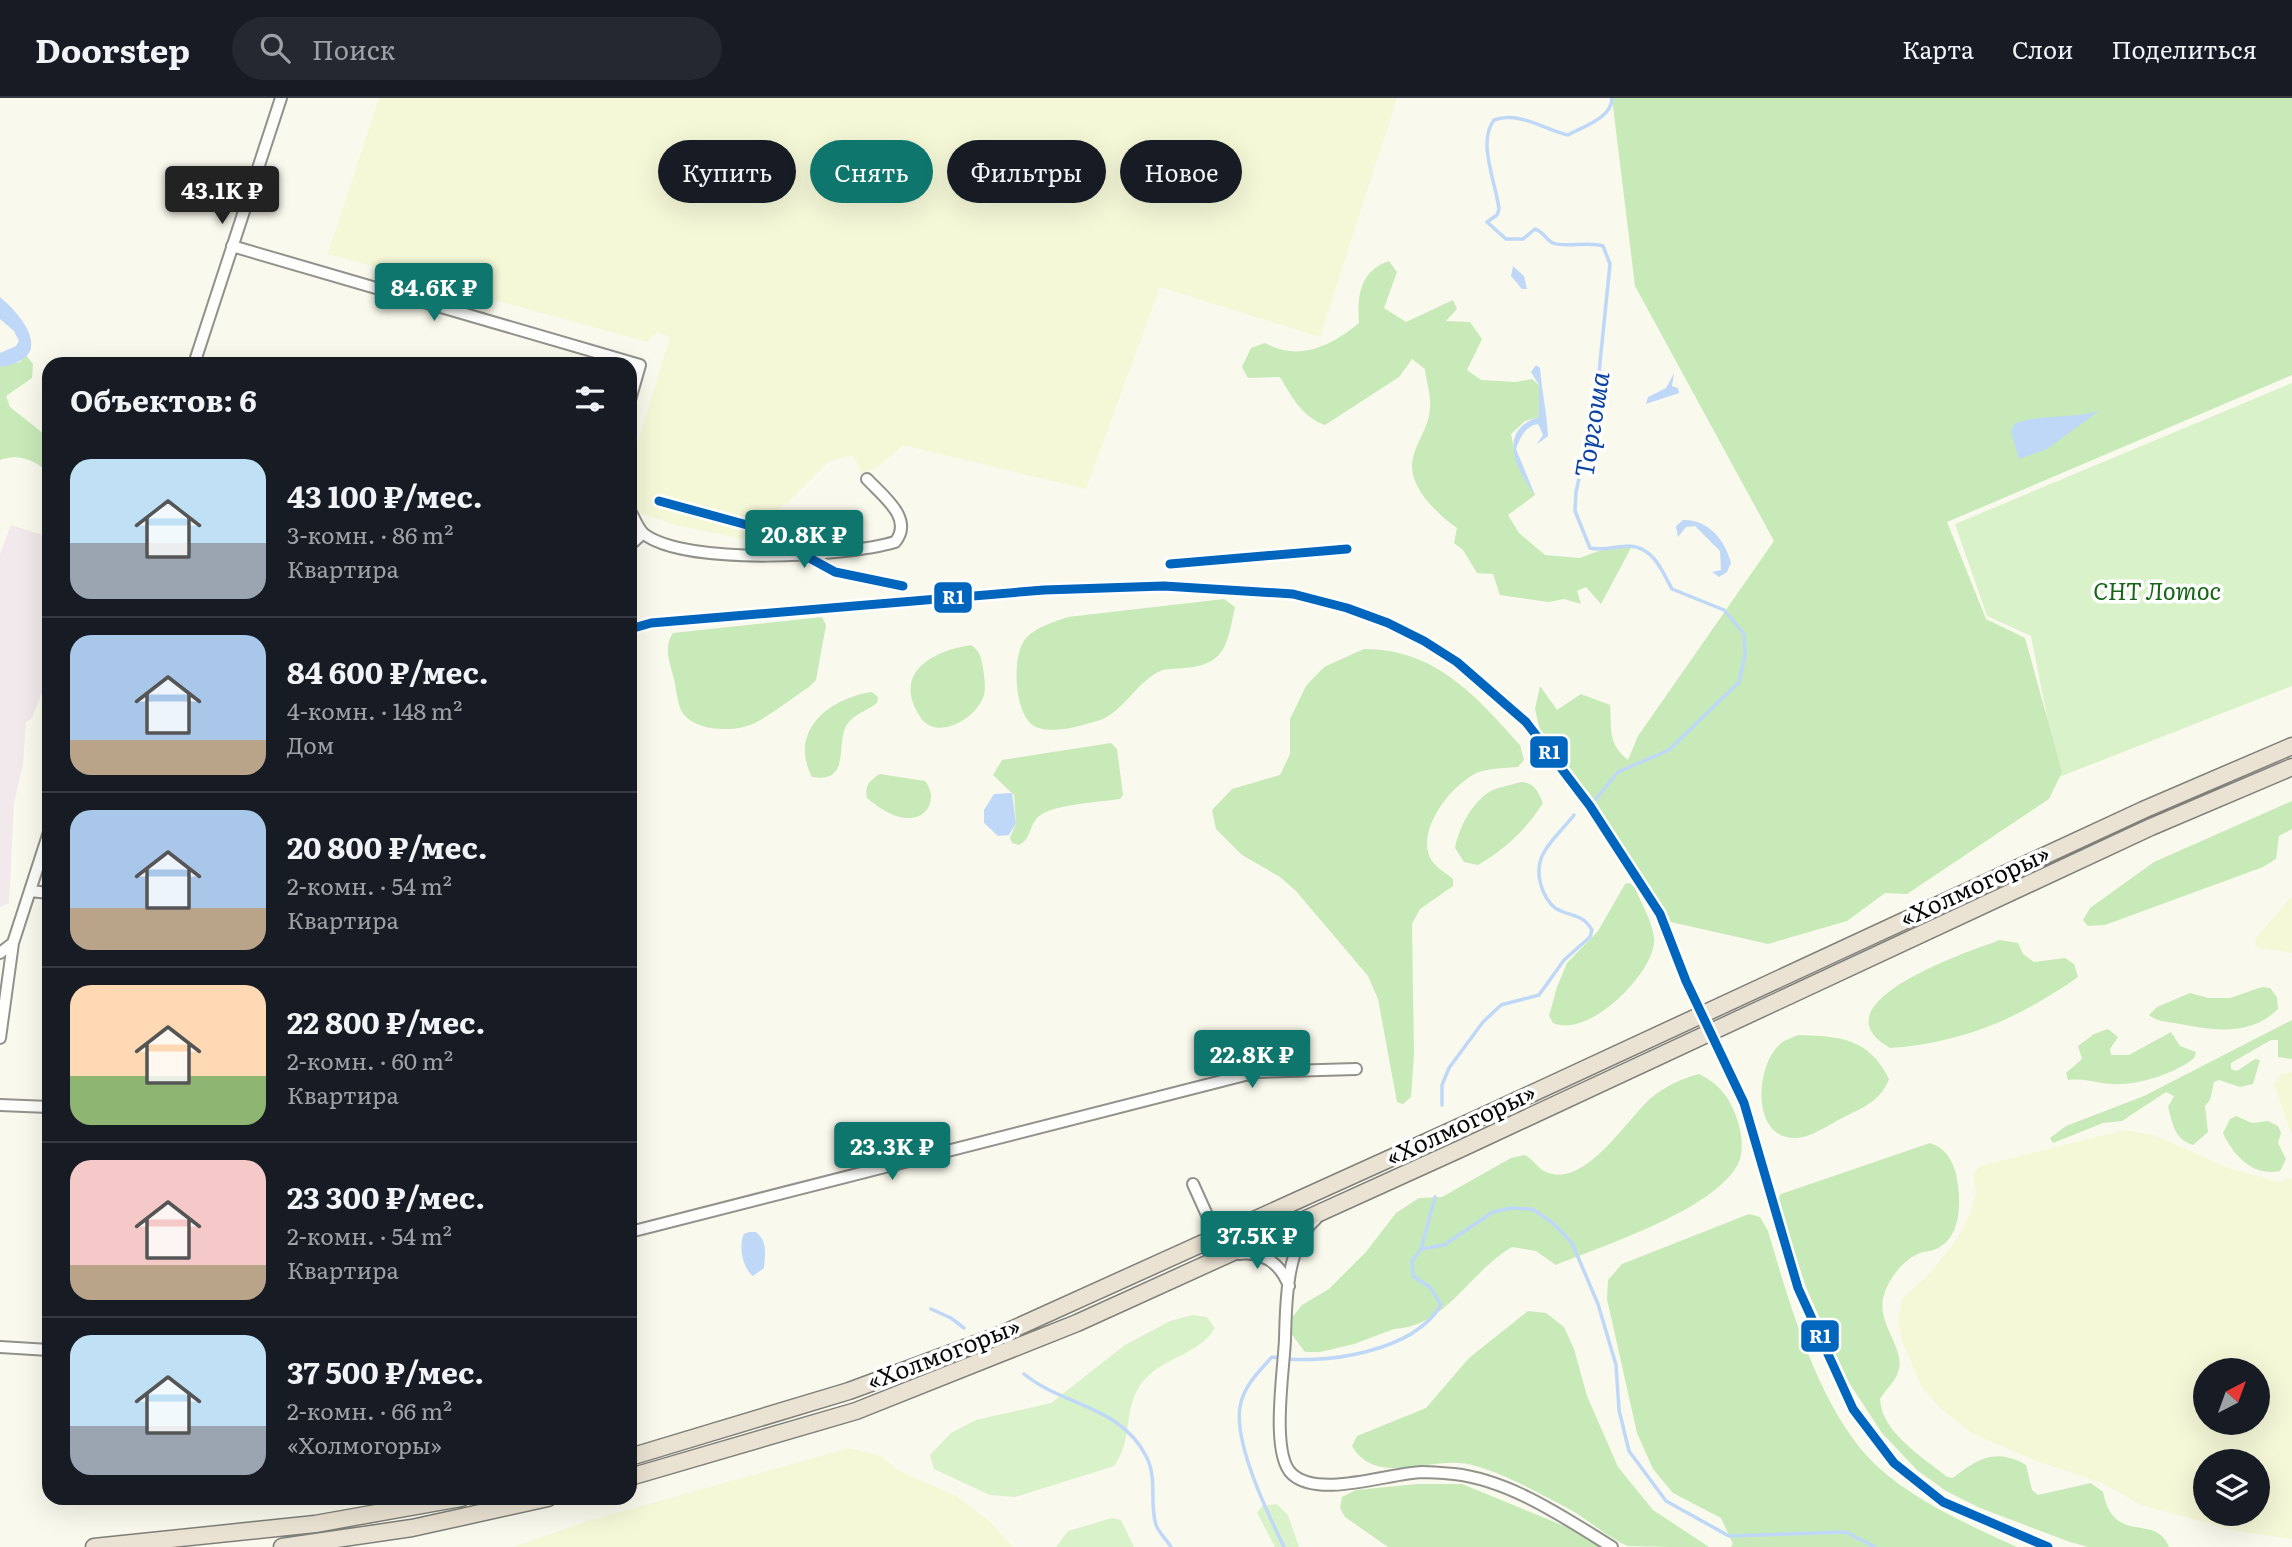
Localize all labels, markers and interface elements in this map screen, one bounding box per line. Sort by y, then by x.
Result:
search box [232,17,722,80]
text: Doorstep [35,24,190,73]
icon: search [256,29,294,67]
text: Поиск [312,29,395,68]
text: Карта [1902,31,1974,66]
text: Слои [2012,31,2073,66]
text: Поделиться [2111,31,2257,66]
chip: Купить [658,140,796,203]
chip: Снять [810,140,933,203]
chip: Фильтры [947,140,1106,203]
chip: Новое [1120,140,1242,203]
pin: 43.1K ₽ [157,166,287,226]
text: 43.1K ₽ [181,172,263,206]
pin: 84.6K ₽ [369,264,499,323]
text: 84.6K ₽ [391,269,477,303]
water label: Торгоша [1562,368,1618,480]
text: Объектов: 6 [70,377,257,421]
icon: filters [571,380,609,418]
text: 43 100 ₽/мес. [287,473,483,517]
icon: home [126,487,210,571]
pin: 20.8K ₽ [739,510,869,570]
text: 20.8K ₽ [761,516,847,550]
text: 3-комн. · 86 m² [287,517,453,551]
text: Квартира [287,551,399,585]
park label: СНТ Лотос [2093,572,2221,607]
line badge: R1 [933,581,973,614]
text: R1 [942,582,964,610]
text: 84 600 ₽/мес. [287,649,489,693]
icon: home [126,663,210,747]
text: 4-комн. · 148 m² [287,693,462,727]
text: Дом [287,727,334,761]
line badge: R1 [1529,735,1569,769]
text: R1 [1538,737,1560,765]
text: 20 800 ₽/мес. [287,824,488,868]
street label: «Холмогоры» [1893,834,2055,934]
icon: home [126,838,210,922]
text: 2-комн. · 54 m² [287,868,452,902]
text: Квартира [287,902,399,936]
text: 22 800 ₽/мес. [287,999,485,1043]
icon: home [126,1013,210,1097]
pin: 22.8K ₽ [1187,1030,1317,1090]
text: 22.8K ₽ [1210,1036,1294,1070]
text: 2-комн. · 60 m² [287,1043,453,1077]
street label: «Холмогоры» [1379,1073,1541,1173]
text: Квартира [287,1077,399,1111]
pin: 23.3K ₽ [827,1122,957,1182]
text: 23.3K ₽ [850,1128,934,1162]
text: 23 300 ₽/мес. [287,1174,485,1218]
icon: home [126,1188,210,1272]
pin: 37.5K ₽ [1192,1212,1322,1271]
text: 37.5K ₽ [1217,1217,1297,1251]
text: 2-комн. · 54 m² [287,1218,452,1252]
text: Квартира [287,1252,399,1286]
street label: «Холмогоры» [861,1307,1025,1397]
line badge: R1 [1800,1319,1840,1353]
text: R1 [1809,1321,1831,1349]
text: 37 500 ₽/мес. [287,1349,484,1393]
north arrow [2193,1358,2270,1435]
map controls [2193,1358,2270,1526]
icon: home [126,1363,210,1447]
text: 2-комн. · 66 m² [287,1393,452,1427]
text: «Холмогоры» [287,1427,442,1461]
button: layers [2193,1449,2270,1526]

